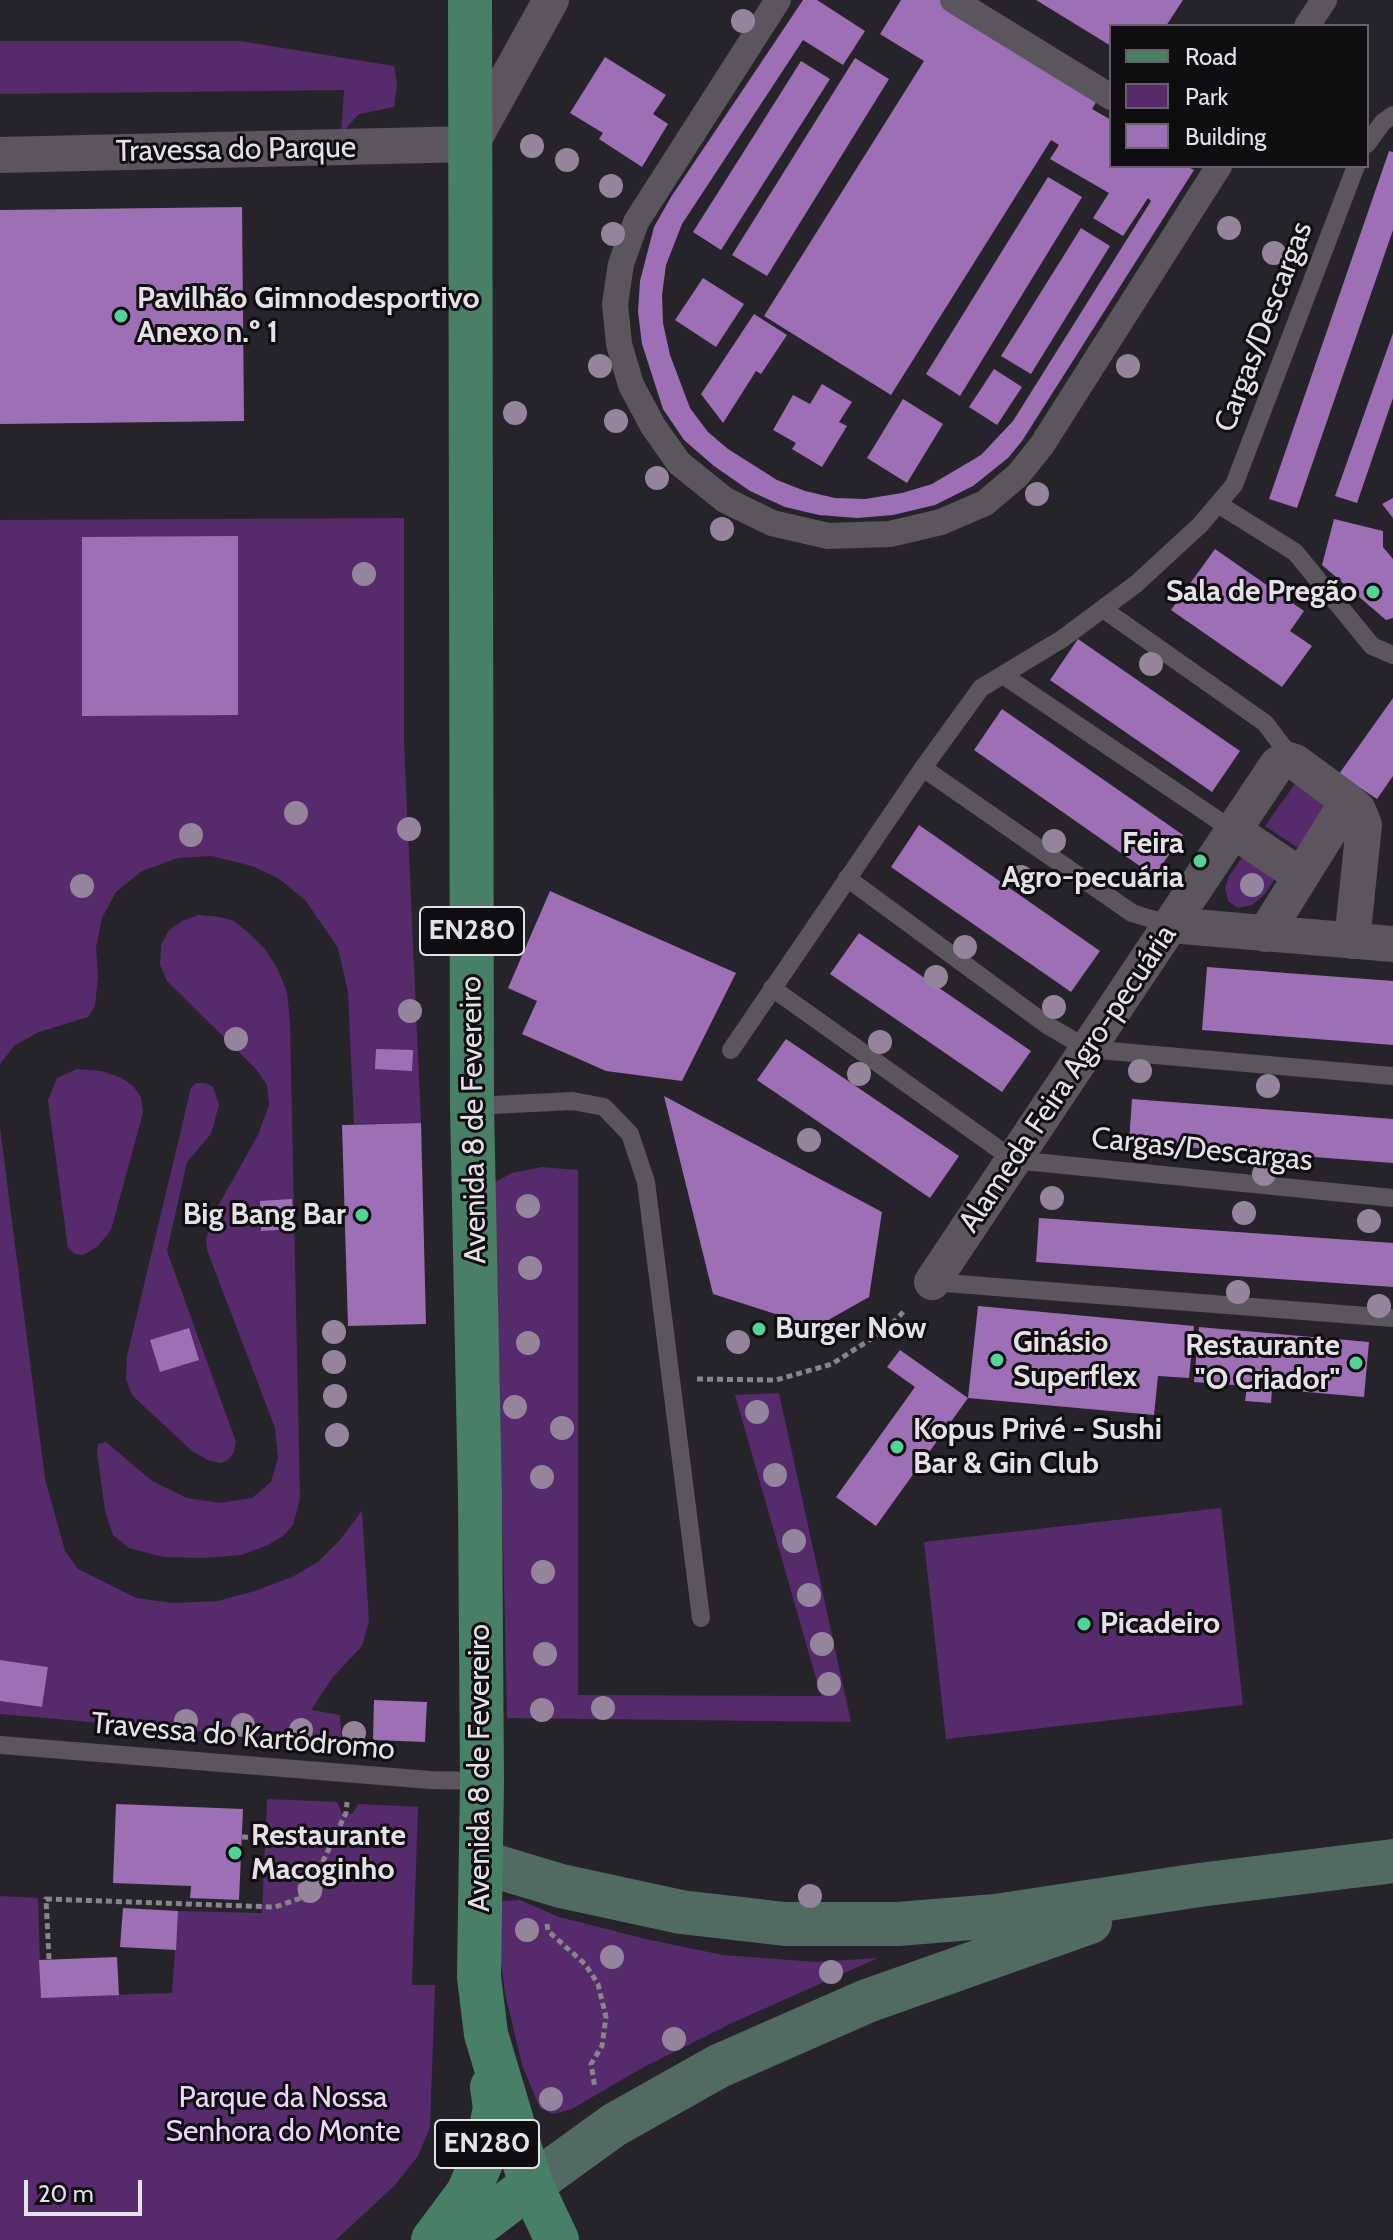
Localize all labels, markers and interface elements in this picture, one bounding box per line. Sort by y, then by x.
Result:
legend [1109,24,1369,168]
text: Road [1185,42,1237,71]
text: Park [1185,82,1228,111]
text: Building [1185,122,1266,151]
street label: Travessa do Parque [116,130,356,170]
street label: Cargas/Descargas [1207,217,1321,437]
place label: Pavilhão Gimnodesportivo Anexo n.º 1 [137,281,479,352]
marker: Pavilhão Gimnodesportivo Anexo n.º 1 [112,307,130,325]
place label: Sala de Pregão [1166,574,1357,610]
marker: Sala de Pregão [1364,583,1382,601]
place label: Feira Agro-pecuária [1001,826,1184,896]
marker: Feira Agro-pecuária [1191,852,1209,870]
road number: EN280 [420,907,524,955]
street label: Alameda Feira Agro-pecuária [952,918,1184,1240]
street label: Avenida 8 de Fevereiro [453,976,495,1264]
street label: Cargas/Descargas [1090,1120,1314,1180]
place label: Big Bang Bar [183,1197,346,1233]
marker: Big Bang Bar [353,1206,371,1224]
place label: Burger Now [775,1311,926,1347]
marker: Burger Now [750,1320,768,1338]
place label: Ginásio Superflex [1013,1325,1137,1396]
place label: Restaurante "O Criador" [1185,1328,1340,1398]
marker: Ginásio Superflex [988,1351,1006,1369]
marker: Restaurante "O Criador" [1347,1354,1365,1372]
place label: Kopus Privé - Sushi Bar & Gin Club [913,1412,1162,1482]
marker: Kopus Privé - Sushi Bar & Gin Club [888,1438,906,1456]
place label: Picadeiro [1100,1606,1220,1642]
marker: Picadeiro [1075,1615,1093,1633]
street label: Avenida 8 de Fevereiro [462,1624,498,1912]
street label: Travessa do Kartódromo [90,1706,396,1768]
place label: Restaurante Macoginho [251,1818,406,1888]
marker: Restaurante Macoginho [226,1844,244,1862]
park label: Parque da Nossa Senhora do Monte [165,2080,401,2150]
road number: EN280 [435,2120,539,2168]
scale bar [28,2164,146,2214]
text: 20 m [38,2179,94,2208]

